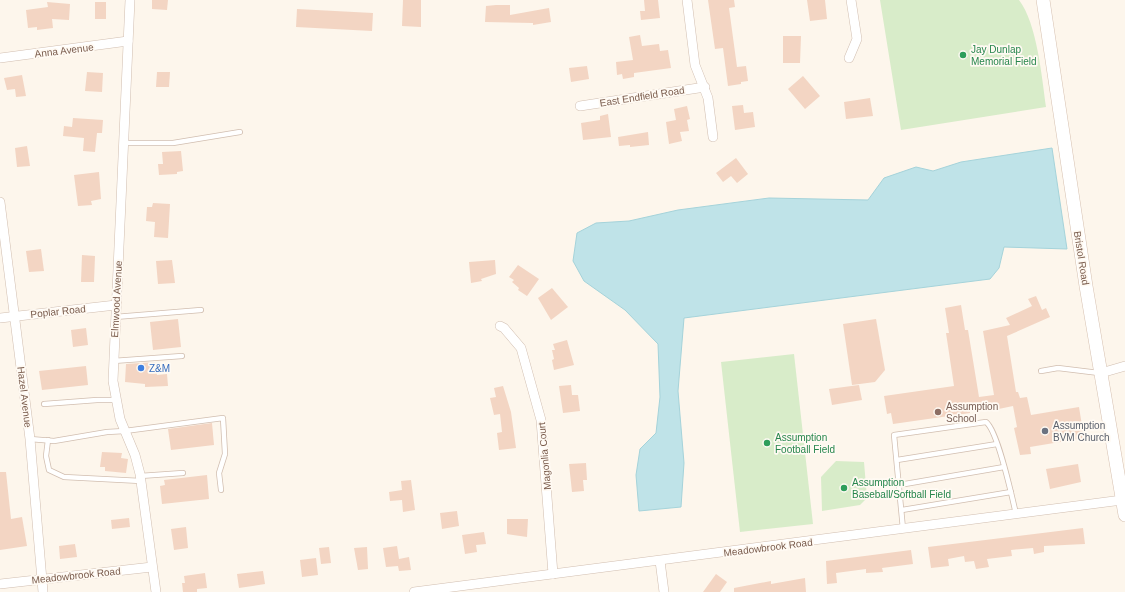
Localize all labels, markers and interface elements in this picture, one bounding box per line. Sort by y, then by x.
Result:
street label: Anna Avenue [34,41,95,60]
place label: Jay Dunlap Memorial Field [971,44,1037,67]
marker: Jay Dunlap Memorial Field [958,50,968,60]
street label: East Endfield Road [599,84,685,109]
street label: Bristol Road [1072,230,1091,286]
street label: Elmwood Avenue [109,260,124,338]
street label: Poplar Road [30,303,86,320]
marker: Z&M [136,363,146,373]
place label: Z&M [149,363,170,374]
street label: Hazel Avenue [15,366,34,429]
place label: Assumption School [946,401,998,424]
marker: Assumption School [933,407,943,417]
place label: Assumption BVM Church [1053,420,1110,443]
street label: Magonlia Court [536,421,553,490]
marker: Assumption BVM Church [1040,426,1050,436]
place label: Assumption Football Field [775,432,835,455]
marker: Assumption Football Field [762,438,772,448]
place label: Assumption Baseball/Softball Field [852,477,951,500]
marker: Assumption Baseball/Softball Field [839,483,849,493]
street label: Meadowbrook Road [723,537,813,558]
street label: Meadowbrook Road [31,565,121,586]

